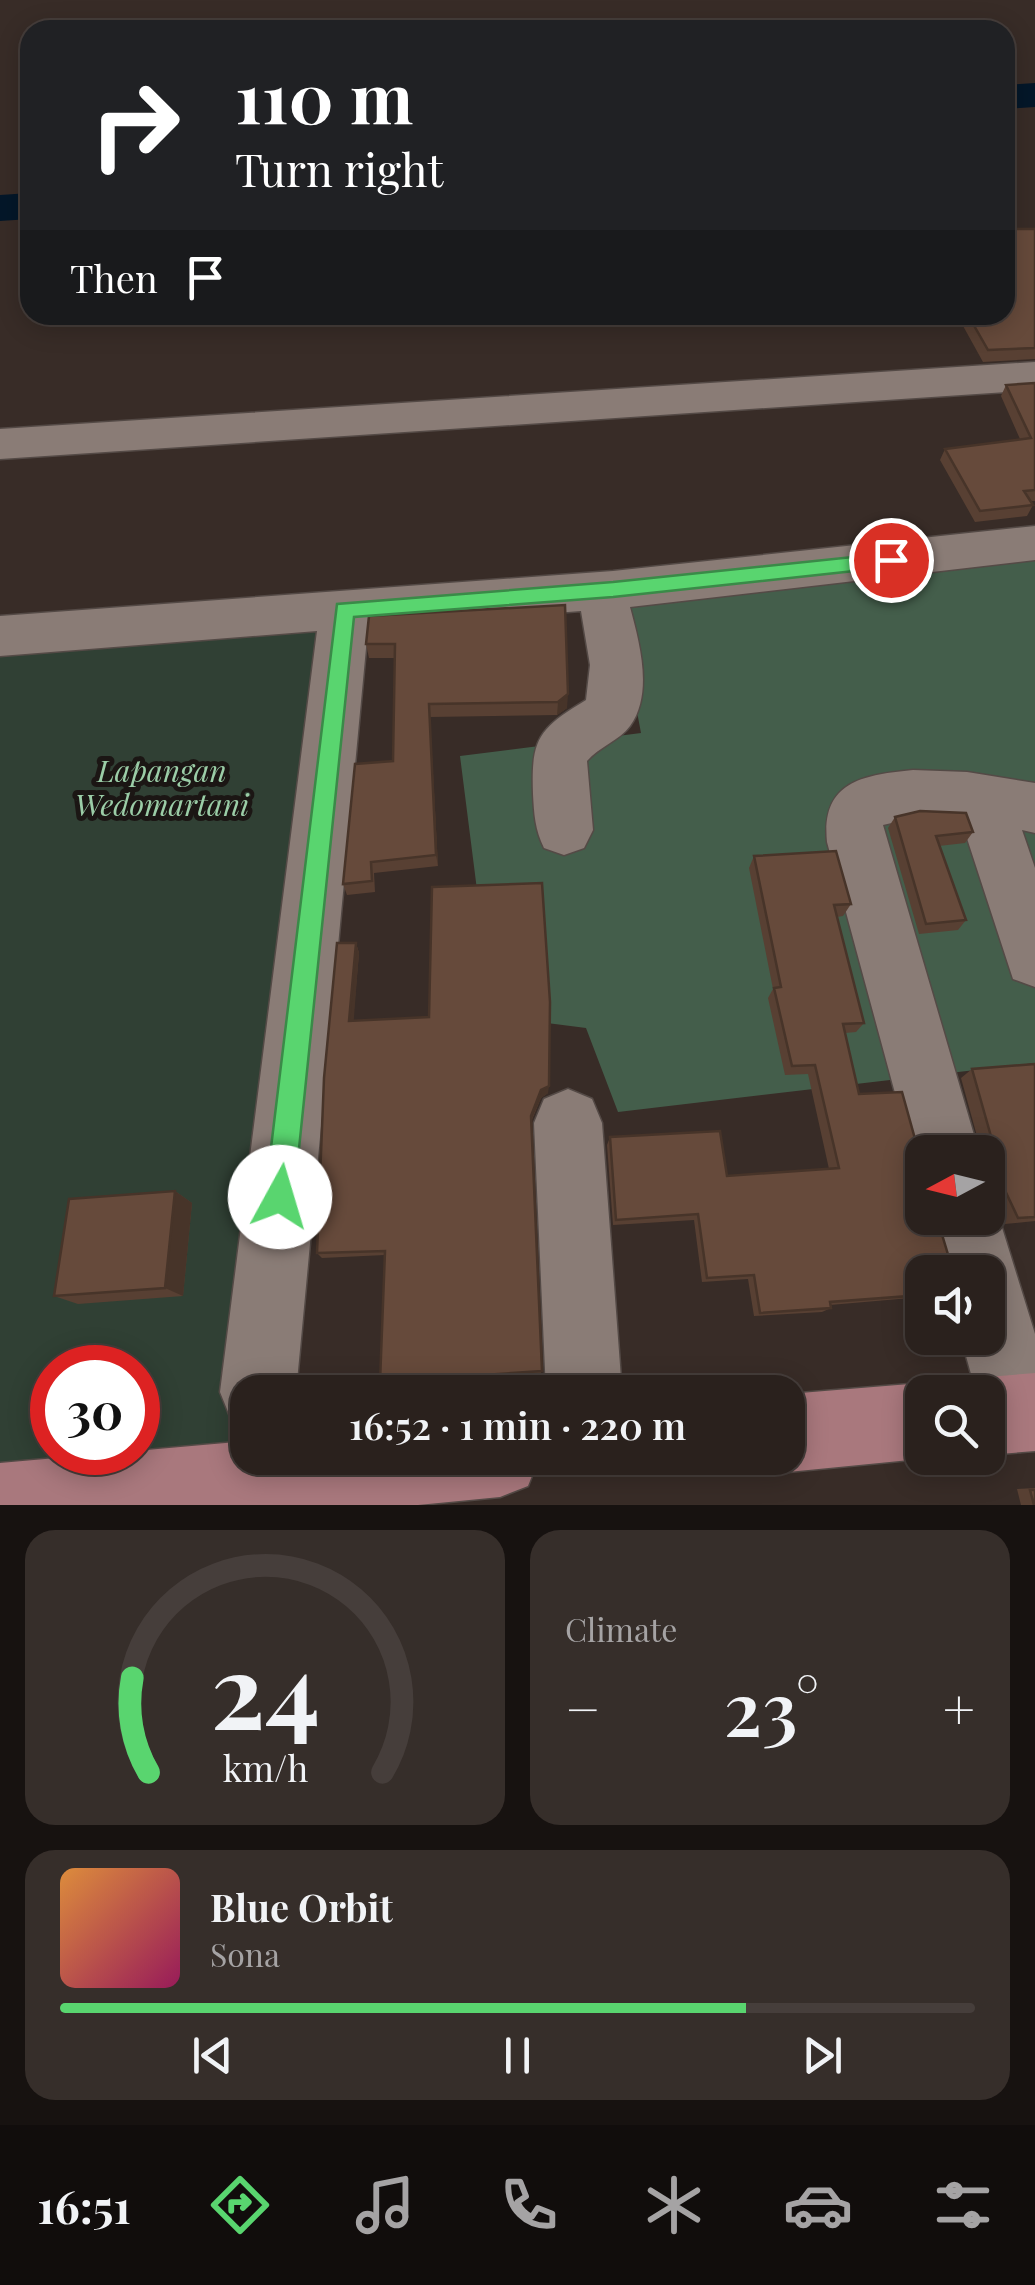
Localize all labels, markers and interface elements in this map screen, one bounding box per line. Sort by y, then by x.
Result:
text: 110 m [235,48,413,142]
icon: right [70,60,200,190]
text: Turn right [235,138,443,198]
icon: arrive [178,250,233,305]
text: Then [70,252,158,303]
pin [849,518,934,603]
icon: arrive [864,533,919,588]
park label: Lapangan Wedomartani [75,750,250,824]
north arrow [905,1135,1005,1235]
map controls [905,1135,1005,1475]
position arrow [228,1145,332,1249]
button: sound [905,1255,1005,1355]
speed limit sign: 30 [30,1345,160,1475]
button: search [905,1375,1005,1475]
text: 16:52 · 1 min · 220 m [349,1399,686,1450]
text: Climate [565,1607,677,1650]
text: 24 [210,1617,320,1756]
text: 23° [724,1656,819,1756]
text: − [565,1670,601,1744]
text: + [943,1670,975,1744]
text: km/h [222,1743,308,1791]
text: Blue Orbit [210,1881,393,1932]
text: Sona [210,1932,280,1975]
icon: previous [185,2028,240,2083]
icon: pause [490,2028,545,2083]
icon: next [795,2028,850,2083]
icon: directions [205,2170,275,2240]
icon: music [350,2170,420,2240]
icon: phone [494,2170,564,2240]
icon: climate [639,2170,709,2240]
icon: car [783,2170,853,2240]
icon: filters [928,2170,998,2240]
text: 16:51 [37,2175,131,2235]

